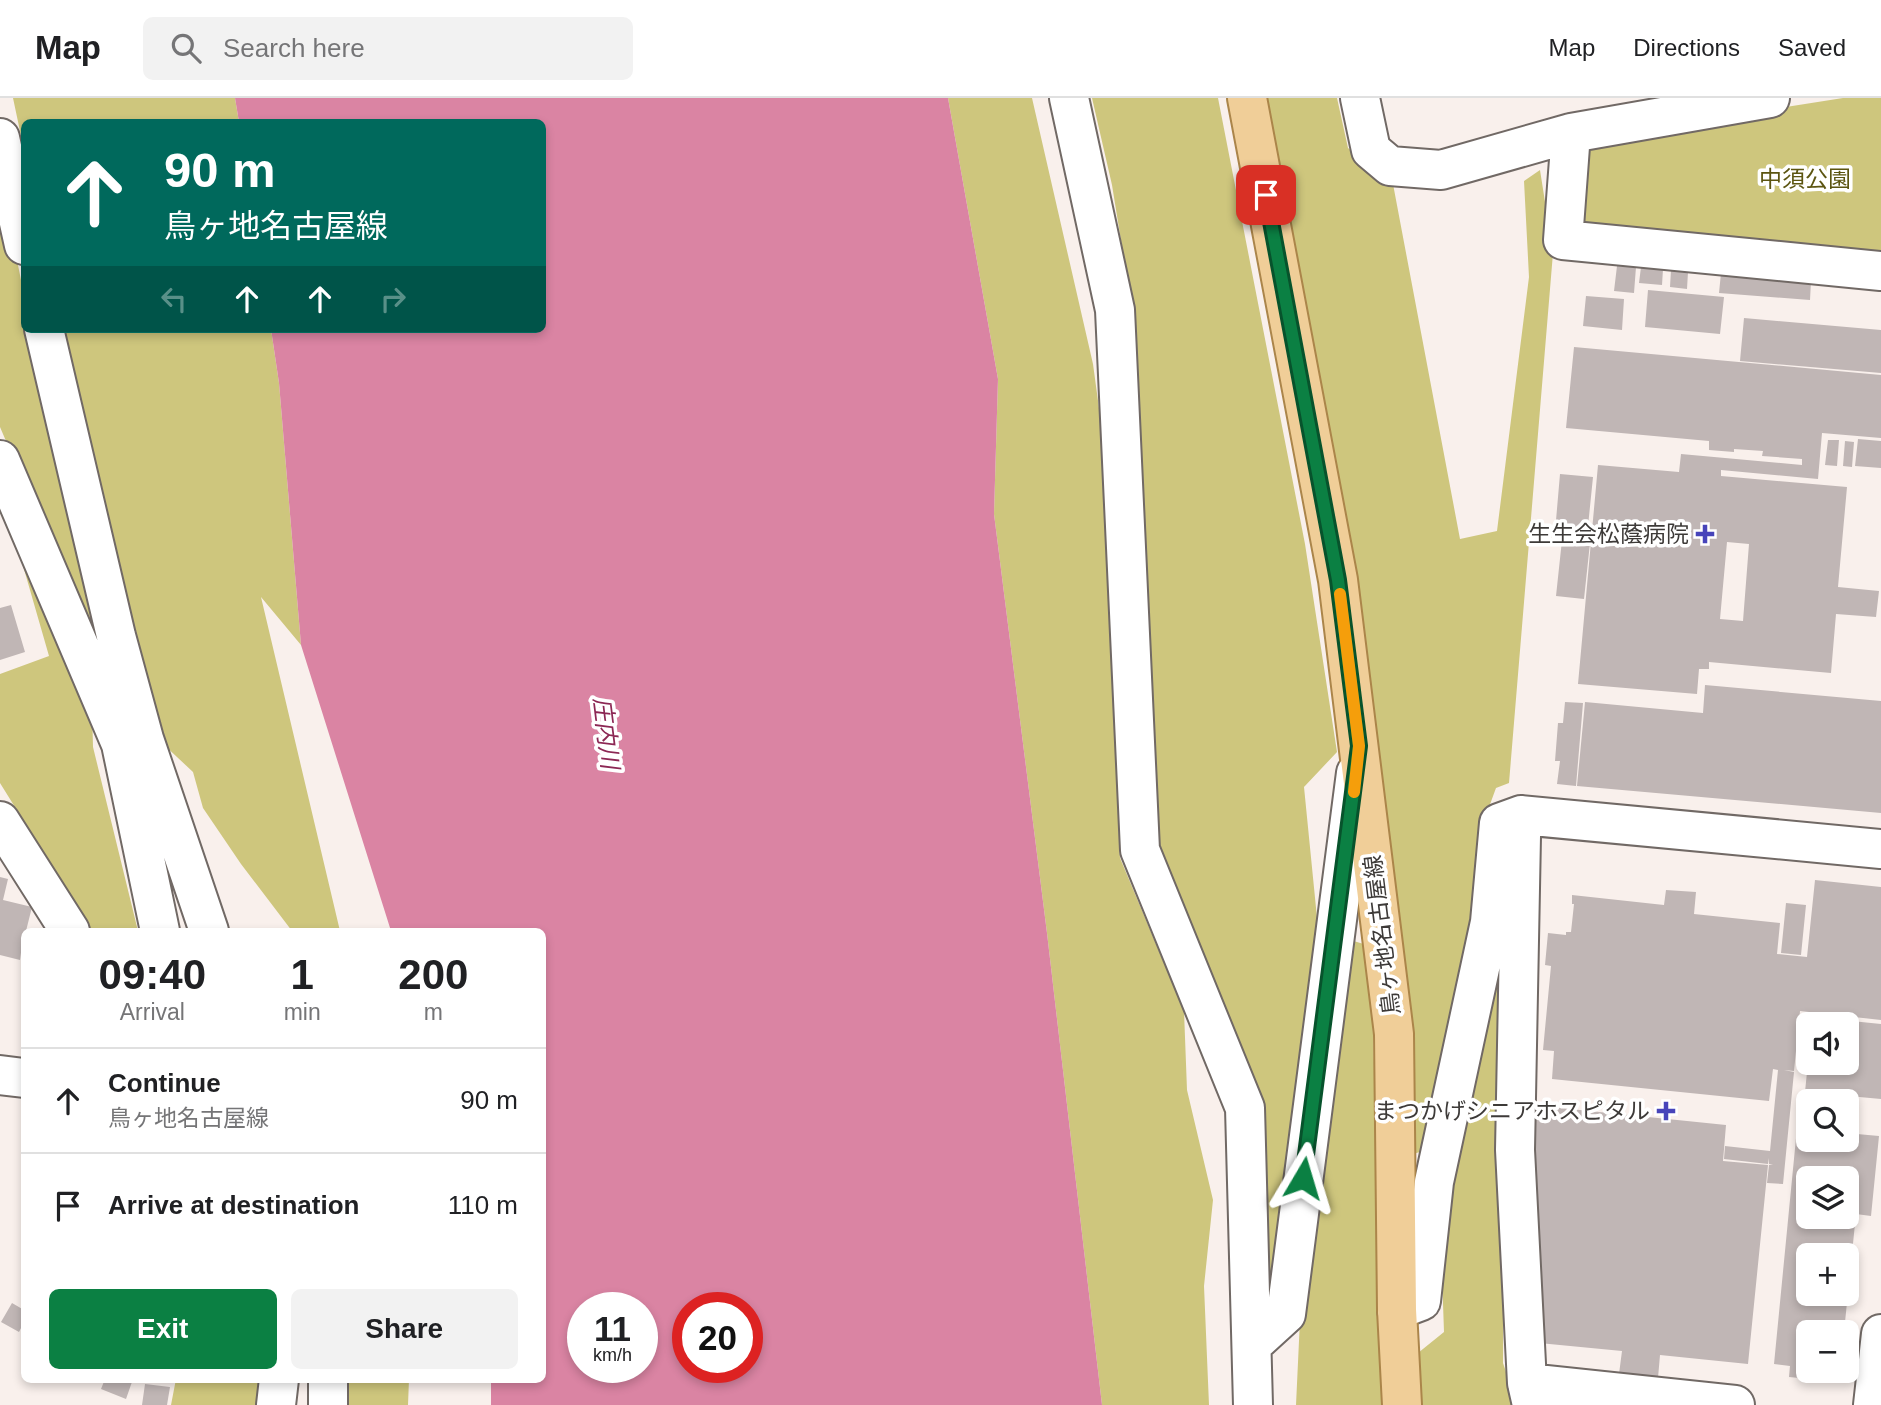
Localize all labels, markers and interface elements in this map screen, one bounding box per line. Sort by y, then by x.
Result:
search box [143,17,633,80]
text: Map [35,29,101,66]
icon: search [167,29,205,67]
text: Search here [223,33,365,63]
text: Map [1549,34,1595,61]
text: Directions [1633,34,1740,61]
text: Saved [1778,34,1846,61]
text: 90 m [164,143,276,197]
icon: ahead [49,147,140,238]
pin [1236,165,1296,225]
park label: 中須公園 [1759,166,1851,192]
icon: arrive [1247,176,1285,214]
text: 鳥ヶ地名古屋線 [164,208,388,244]
icon: left [155,280,193,318]
icon: ahead [228,280,266,318]
icon: ahead [301,280,339,318]
icon: right [374,280,412,318]
place label: 生生会松蔭病院 [1528,521,1689,547]
marker: 生生会松蔭病院 [1695,524,1715,544]
water label: 庄内川 [589,696,625,773]
street label: 鳥ヶ地名古屋線 [1359,854,1405,1016]
text: 09:40 [99,951,206,998]
text: 1 [290,951,314,998]
text: 200 [398,951,468,998]
text: Arrival [120,999,185,1025]
text: min [284,999,321,1025]
text: m [424,999,443,1025]
map controls [1796,1012,1859,1383]
button: sound [1796,1012,1859,1075]
text: Continue [108,1068,221,1098]
icon: ahead [49,1082,87,1120]
text: 90 m [460,1085,518,1115]
button: search [1796,1089,1859,1152]
place label: まつかげシニアホスピタル [1374,1098,1650,1124]
marker: まつかげシニアホスピタル [1656,1101,1676,1121]
text: 鳥ヶ地名古屋線 [108,1105,269,1131]
position arrow [1266,1141,1340,1215]
button: layers [1796,1166,1859,1229]
icon: arrive [49,1187,87,1225]
text: Arrive at destination [108,1190,359,1220]
text: 110 m [448,1190,518,1220]
button: + [1796,1243,1859,1306]
button: Exit [49,1289,277,1369]
button: Share [291,1289,518,1369]
speed limit sign: 20 [672,1292,763,1383]
text: 11 [594,1309,631,1348]
button: − [1796,1320,1859,1383]
text: km/h [593,1345,632,1365]

